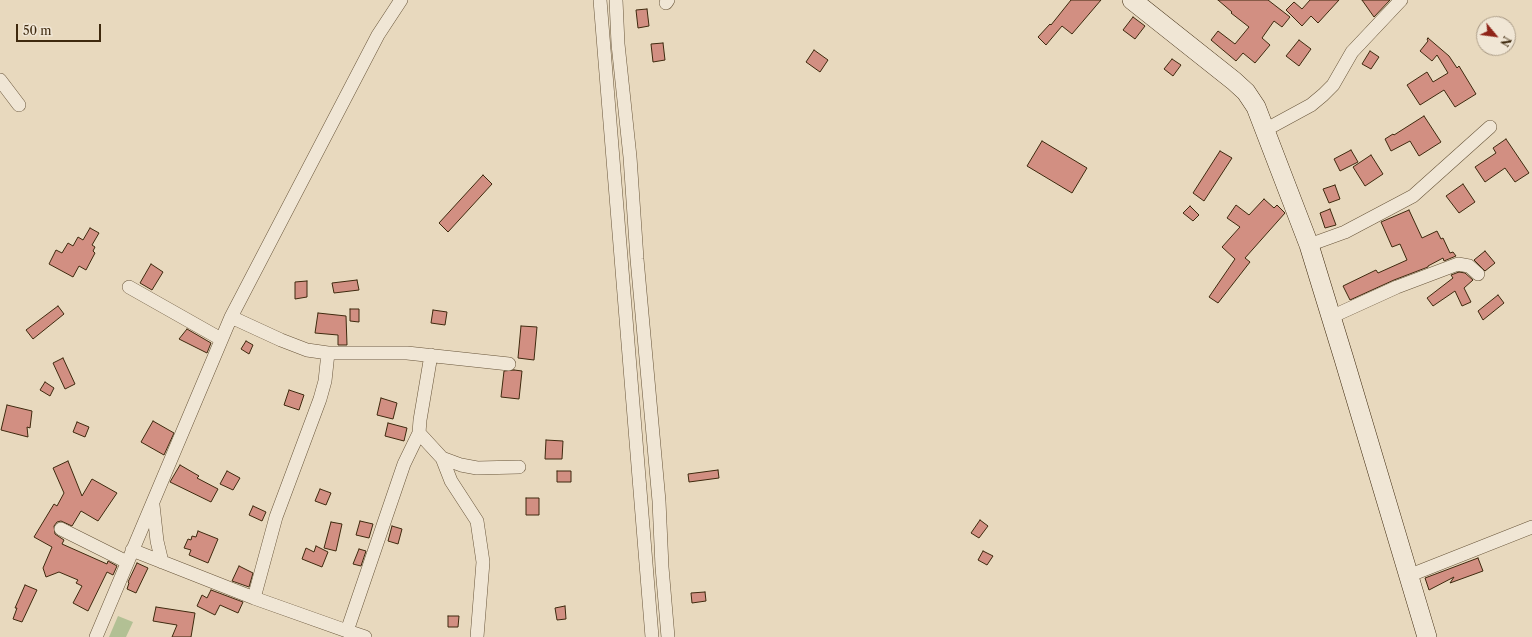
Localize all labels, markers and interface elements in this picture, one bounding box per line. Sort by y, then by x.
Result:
scale bar [18,16,103,42]
north arrow [1476,16,1516,56]
text: 50 m [23,23,52,38]
text: N [1497,34,1514,49]

